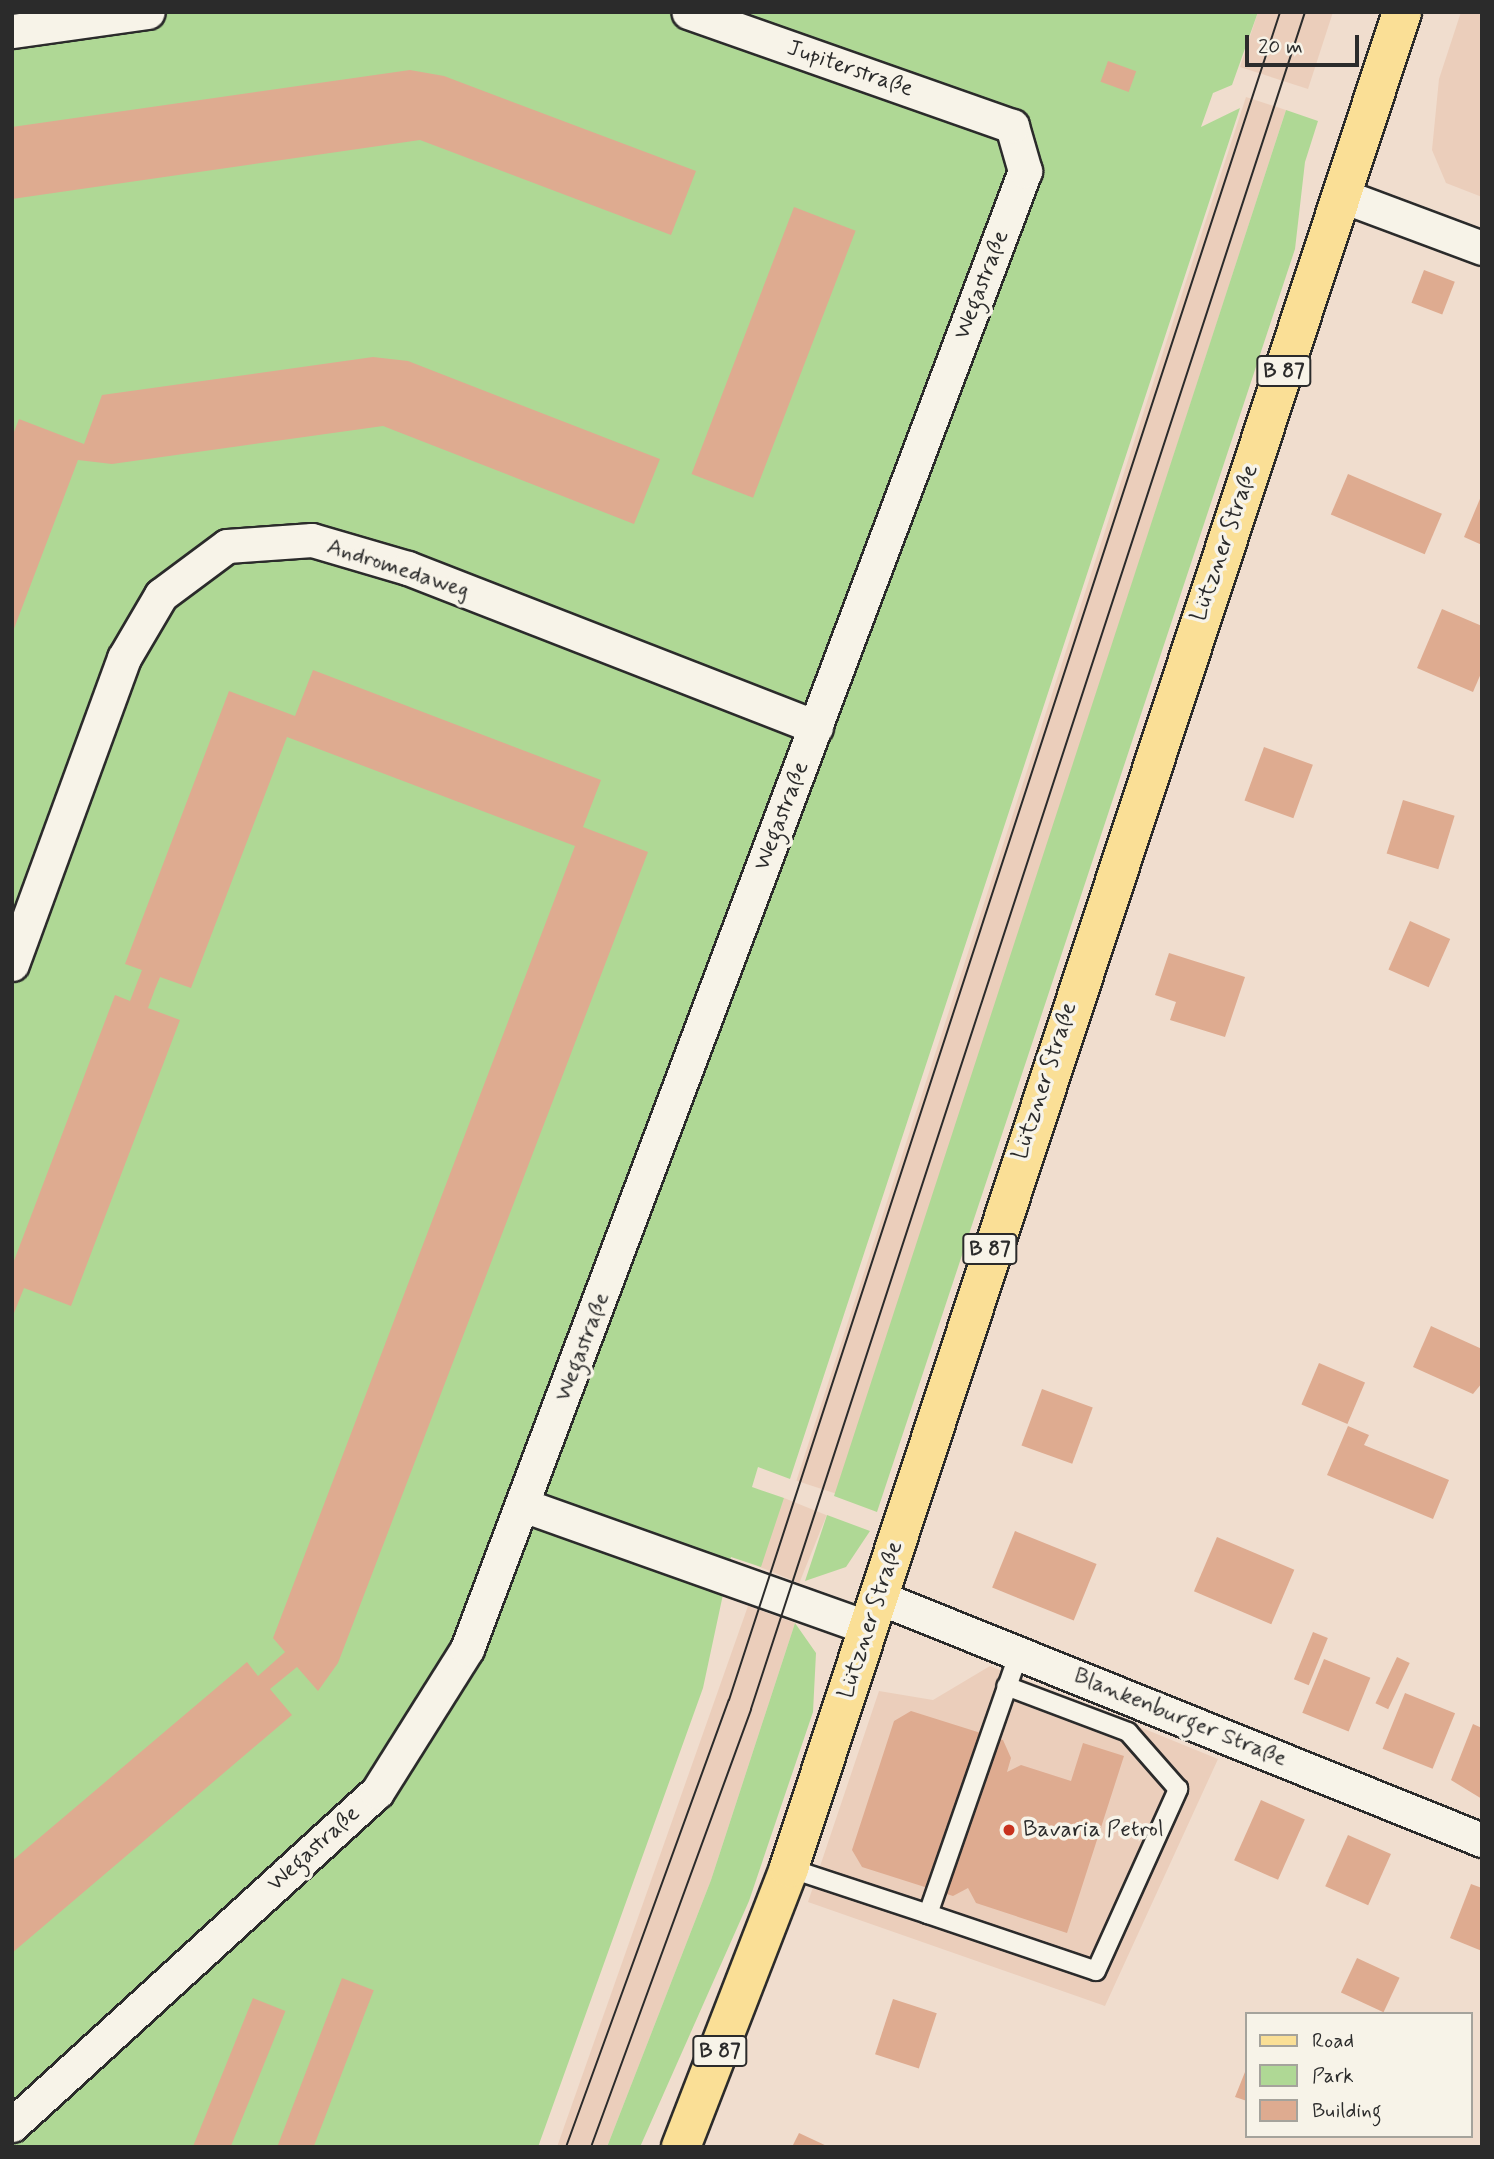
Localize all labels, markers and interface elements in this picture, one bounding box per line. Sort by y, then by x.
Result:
scale bar [1249,21,1363,65]
text: 20 m [1258,33,1303,61]
street label: Jupiterstraße [783,35,917,103]
street label: Wegastraße [949,227,1015,343]
road number: B 87 [1256,354,1312,388]
street label: Lützner Straße [1185,461,1265,625]
street label: Andromedaweg [323,533,473,605]
street label: Wegastraße [749,758,815,874]
street label: Lützner Straße [1007,999,1083,1163]
road number: B 87 [962,1232,1018,1266]
street label: Wegastraße [550,1289,616,1405]
street label: Lützner Straße [833,1538,909,1702]
street label: Blankenburger Straße [1069,1663,1291,1773]
street label: Wegastraße [262,1800,366,1898]
place label: Bavaria Petrol [1023,1816,1162,1844]
marker: Bavaria Petrol [1001,1822,1017,1838]
legend [1246,2012,1473,2138]
text: Road [1312,2027,1354,2055]
road number: B 87 [692,2034,748,2068]
text: Park [1312,2062,1354,2090]
text: Building [1312,2097,1382,2125]

